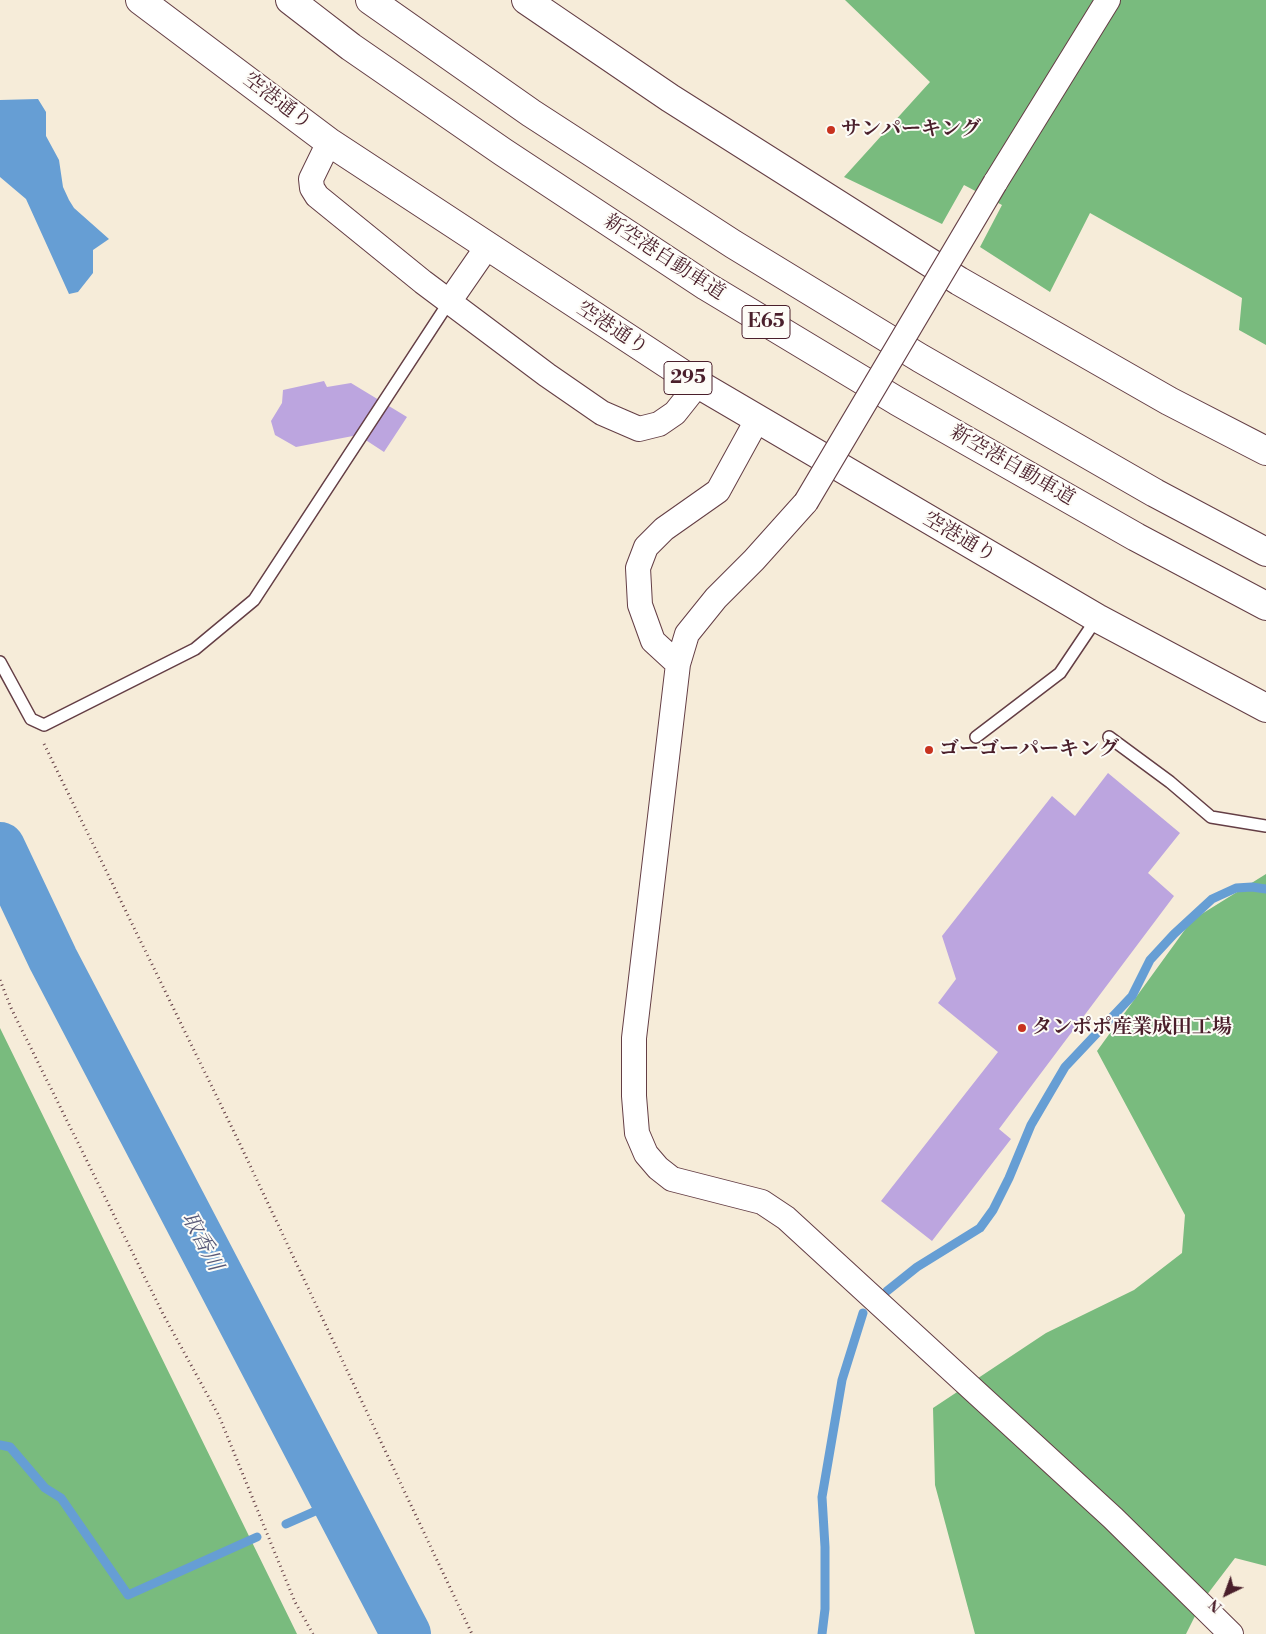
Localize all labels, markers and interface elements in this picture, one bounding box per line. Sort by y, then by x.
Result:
street label: 空港通り [238,68,316,136]
place label: サンパーキング [841,118,981,142]
marker: サンパーキング [825,124,837,136]
street label: 新空港自動車道 [599,210,729,306]
street label: 空港通り [572,297,652,361]
road number: E65 [742,306,790,338]
road number: 295 [664,362,712,394]
street label: 新空港自動車道 [945,421,1079,511]
street label: 空港通り [918,508,1000,568]
place label: ゴーゴーパーキング [939,738,1119,762]
marker: ゴーゴーパーキング [923,744,935,756]
place label: タンポポ産業成田工場 [1032,1016,1232,1040]
marker: タンポポ産業成田工場 [1016,1022,1028,1034]
water label: 取香川 [175,1208,227,1276]
north arrow [1201,1569,1251,1619]
text: N [1206,1595,1226,1616]

